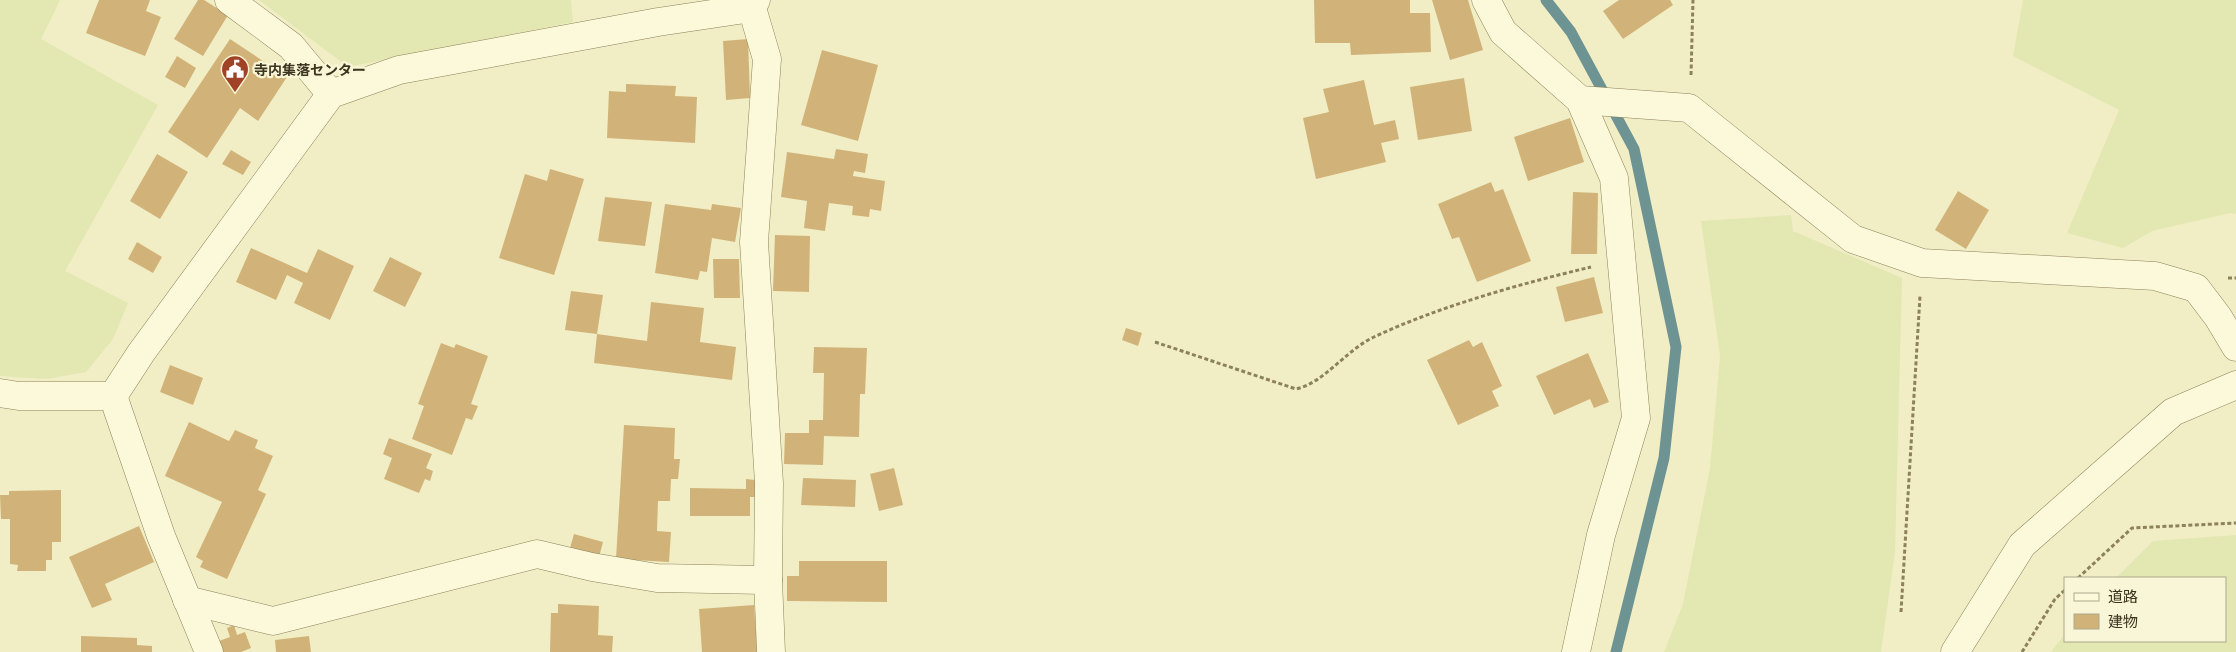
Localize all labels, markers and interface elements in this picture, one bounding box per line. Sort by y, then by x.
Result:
public building icon: 寺内集落センター [220,54,250,93]
place label: 寺内集落センター [254,59,366,79]
legend [2064,577,2226,642]
text: 道路 [2108,585,2138,606]
text: 建物 [2108,610,2138,631]

